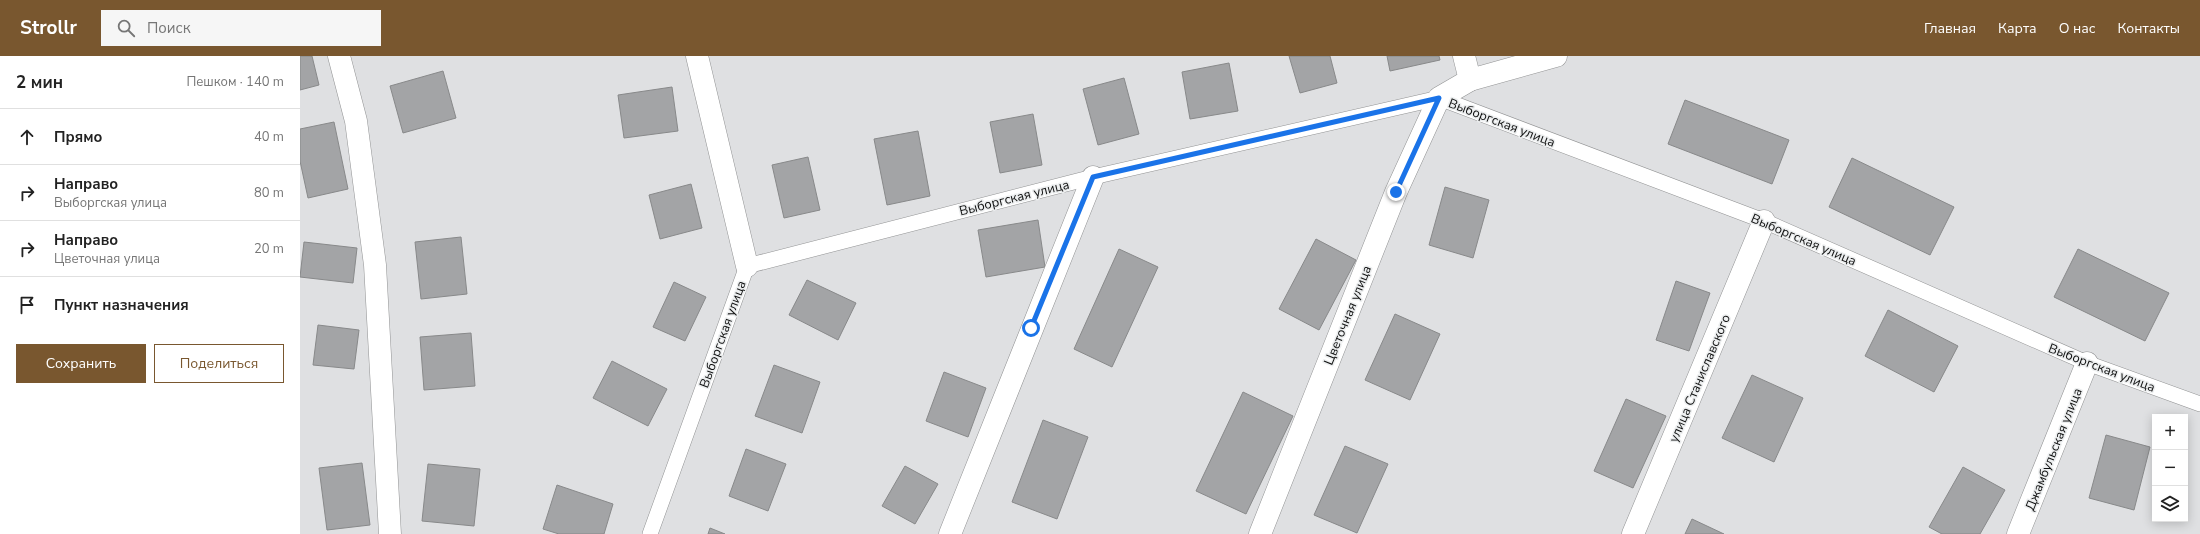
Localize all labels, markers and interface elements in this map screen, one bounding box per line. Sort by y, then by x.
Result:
search box [101,10,381,46]
text: Strollr [20,15,77,41]
icon: search [115,17,137,39]
text: Поиск [147,18,191,38]
text: Главная [1924,19,1976,38]
text: Карта [1998,19,2037,38]
text: О нас [2059,19,2095,38]
text: Контакты [2117,19,2180,38]
text: 2 мин [16,71,63,94]
text: Пешком · 140 m [186,73,284,91]
street label: Выборгская улица [1446,94,1558,152]
icon: ahead [16,126,38,148]
text: Прямо [54,127,102,147]
text: 40 m [254,128,284,146]
text: Направо [54,174,118,194]
street label: Выборгская улица [957,176,1071,220]
icon: right [16,182,38,204]
route end [1387,183,1405,201]
text: 80 m [254,184,284,202]
text: Выборгская улица [54,194,167,212]
street label: Выборгская улица [1748,210,1859,270]
text: Направо [54,230,118,250]
icon: right [16,238,38,260]
text: 20 m [254,240,284,258]
text: Цветочная улица [54,250,160,268]
street label: Цветочная улица [1320,263,1376,368]
street label: Выборгская улица [695,278,751,390]
icon: arrive [16,294,38,316]
text: Пункт назначения [54,295,189,315]
street label: улица Станиславского [1665,312,1735,445]
route start [1022,319,1040,337]
street label: Выборгская улица [2046,339,2158,397]
button: Сохранить [16,344,146,383]
button: Поделиться [154,344,284,383]
street label: Джамбульская улица [2021,385,2087,513]
map controls [2152,414,2188,522]
button: + [2152,414,2188,450]
button: − [2152,450,2188,486]
button: layers [2152,486,2188,522]

